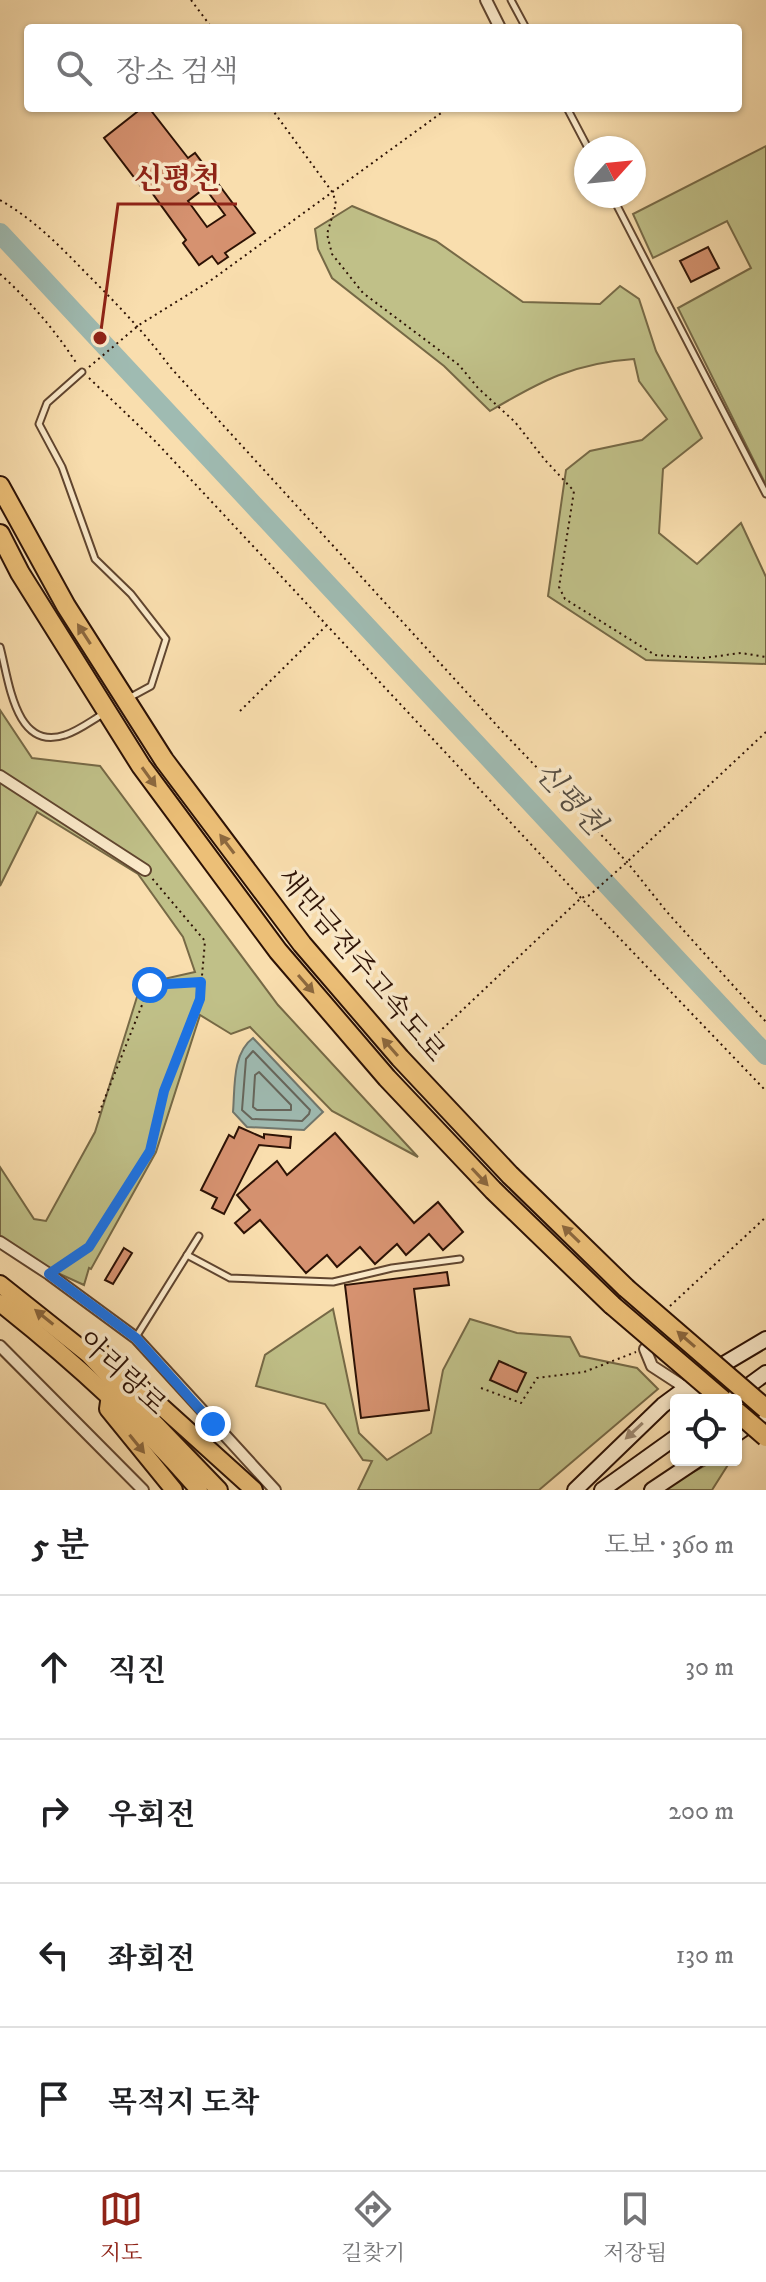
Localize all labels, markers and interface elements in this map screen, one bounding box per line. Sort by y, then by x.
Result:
search box [24,24,742,112]
icon: search [52,46,96,90]
text: 장소 검색 [116,54,238,91]
north arrow [574,136,646,208]
callout: 신평천 [118,150,237,204]
text: 신평천 [134,161,220,198]
one-way arrow [77,623,91,645]
water label: 신평천 [526,755,614,845]
one-way arrow [141,766,157,788]
one-way arrow [220,834,236,854]
street label: 새만금전주고속도로 [269,861,453,1069]
route start [132,967,168,1003]
one-way arrow [297,974,314,994]
one-way arrow [382,1037,399,1057]
one-way arrow [471,1167,489,1186]
one-way arrow [561,1225,580,1243]
one-way arrow [34,1309,54,1326]
street label: 아리랑로 [70,1323,174,1423]
one-way arrow [676,1331,696,1348]
map controls [670,1394,742,1466]
button: locate [670,1394,742,1466]
route end [195,1406,231,1442]
one-way arrow [625,1422,644,1440]
one-way arrow [128,1434,145,1454]
text: 5 분 [32,1525,89,1567]
text: 도보 · 360 m [604,1529,734,1562]
icon: ahead [32,1645,76,1689]
text: 30 m [685,1651,734,1684]
text: 직진 [108,1653,166,1690]
icon: right [32,1789,76,1833]
text: 200 m [668,1795,734,1828]
text: 우회전 [108,1797,195,1834]
icon: left [32,1933,76,1977]
text: 130 m [676,1939,734,1972]
text: 좌회전 [108,1941,195,1978]
icon: arrive [32,2077,76,2121]
text: 목적지 도착 [108,2085,259,2122]
tab: 지도 [99,2187,143,2267]
tab: 길찾기 [341,2187,405,2267]
tab: 저장됨 [603,2187,667,2267]

